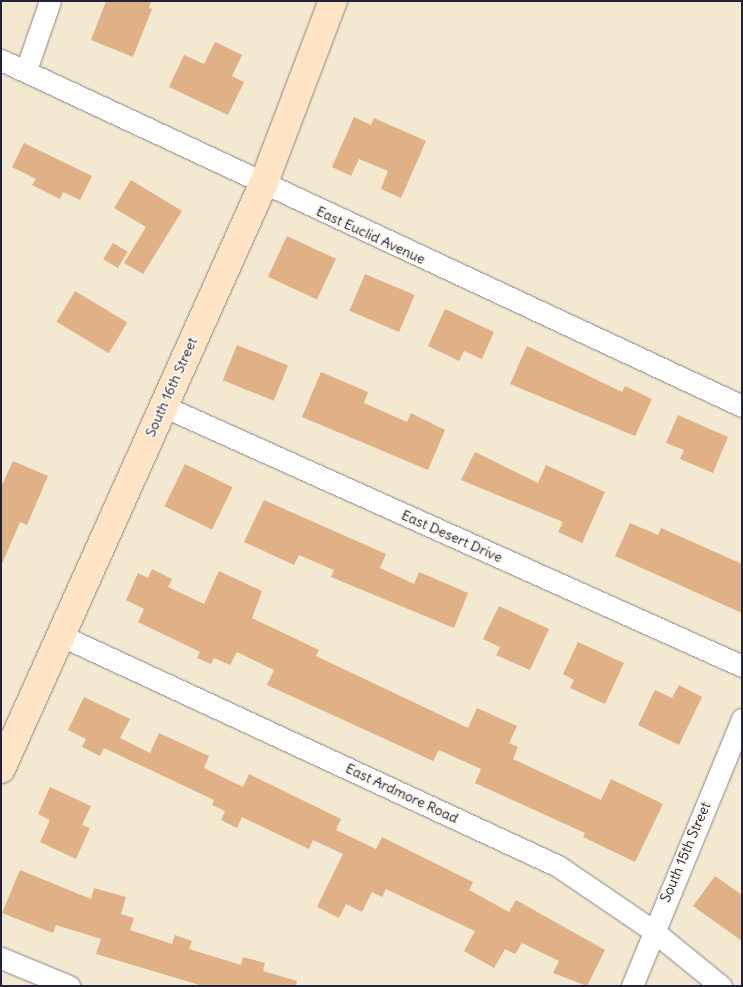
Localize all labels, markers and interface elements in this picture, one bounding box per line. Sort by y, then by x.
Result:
street label: East Euclid Avenue [314,202,428,268]
street label: South 16th Street [142,335,200,439]
street label: East Desert Drive [399,506,505,566]
street label: East Ardmore Road [343,760,461,826]
street label: South 15th Street [656,799,714,905]

